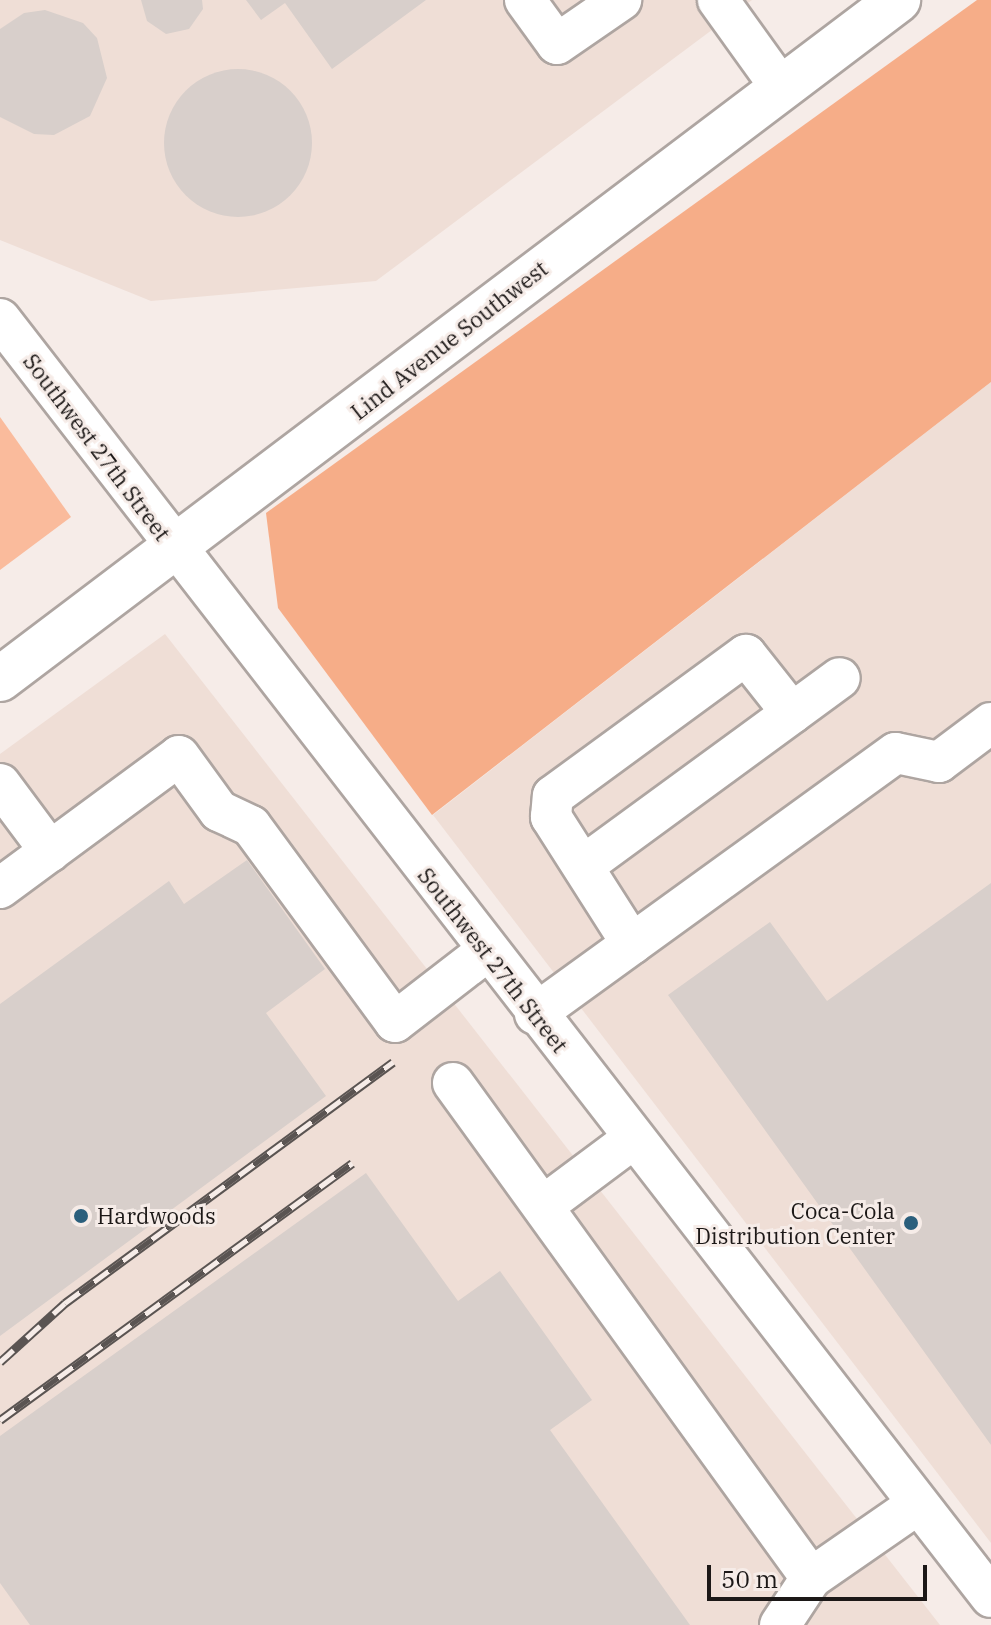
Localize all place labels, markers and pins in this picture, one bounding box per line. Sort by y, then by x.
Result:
place label: Coca-Cola Distribution Center [695,1197,895,1248]
place label: Hardwoods [97,1203,216,1229]
marker: Hardwoods [72,1207,90,1225]
marker: Coca-Cola Distribution Center [902,1214,920,1232]

